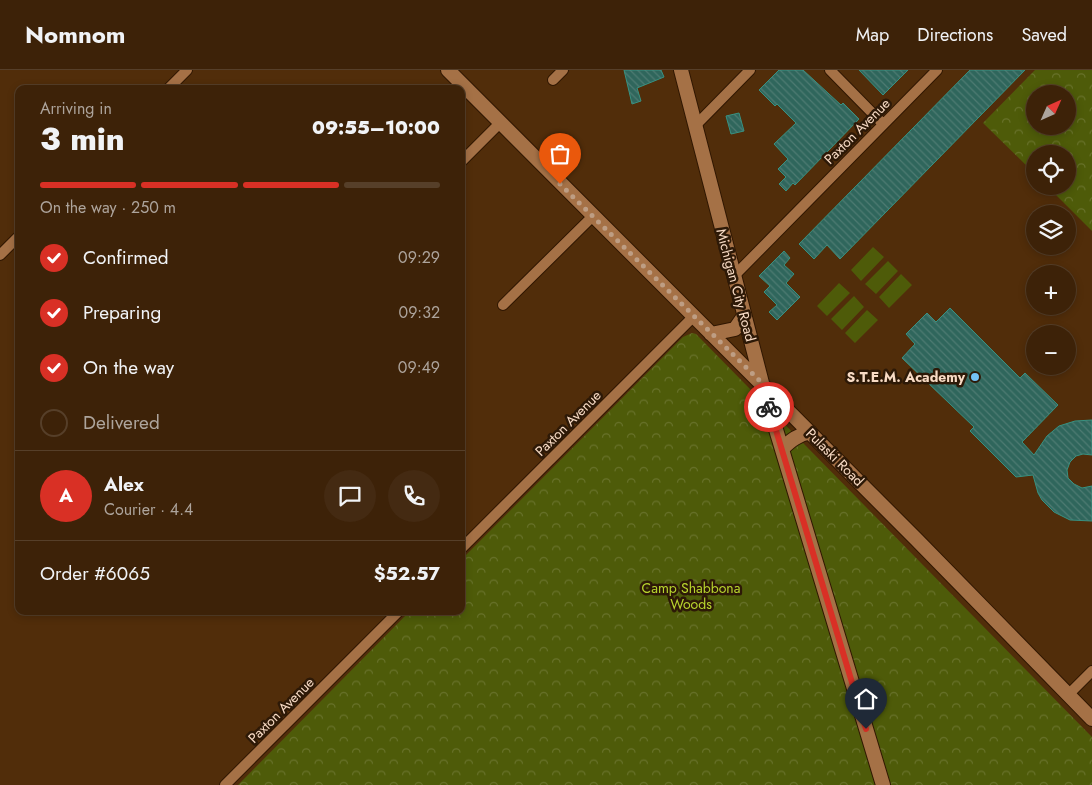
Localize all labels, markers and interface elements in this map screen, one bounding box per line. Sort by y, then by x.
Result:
text: Nomnom [25,17,126,52]
text: Map [856,22,889,48]
text: Directions [917,22,993,48]
text: Saved [1021,22,1067,48]
north arrow [1026,85,1076,135]
map controls [1026,85,1076,375]
street label: Paxton Avenue [820,94,894,168]
text: Arriving in [40,97,112,120]
text: 09:55–10:00 [312,114,440,141]
text: 3 min [40,116,125,162]
pin [539,133,581,184]
icon: bag [546,140,574,168]
button: locate [1026,145,1076,195]
text: On the way · 250 m [40,196,176,219]
button: layers [1026,205,1076,255]
street label: Michigan City Road [711,226,761,344]
icon: check [40,244,68,272]
text: Confirmed [83,244,169,271]
text: 09:29 [398,246,440,269]
button: + [1026,265,1076,315]
icon: check [40,299,68,327]
text: Preparing [83,299,161,326]
text: 09:32 [399,301,440,324]
button: − [1026,325,1076,375]
icon: check [40,354,68,382]
text: On the way [83,354,174,381]
text: 09:49 [398,356,440,379]
place label: S.T.E.M. Academy [847,367,966,387]
marker: S.T.E.M. Academy [969,371,981,383]
courier [744,382,794,432]
street label: Paxton Avenue [531,386,605,460]
icon: bike [755,393,783,421]
text: Delivered [83,409,160,436]
street label: Pulaski Road [802,424,868,490]
button: chat [324,470,376,522]
button: phone [388,470,440,522]
text: Alex [104,471,144,498]
text: A [59,482,73,509]
text: Courier · 4.4 [104,498,193,521]
text: Order #6065 [40,560,150,587]
text: $52.57 [374,560,440,587]
park label: Camp Shabbona Woods [642,578,740,614]
street label: Paxton Avenue [244,673,318,747]
pin [845,678,887,729]
icon: home [852,685,880,713]

